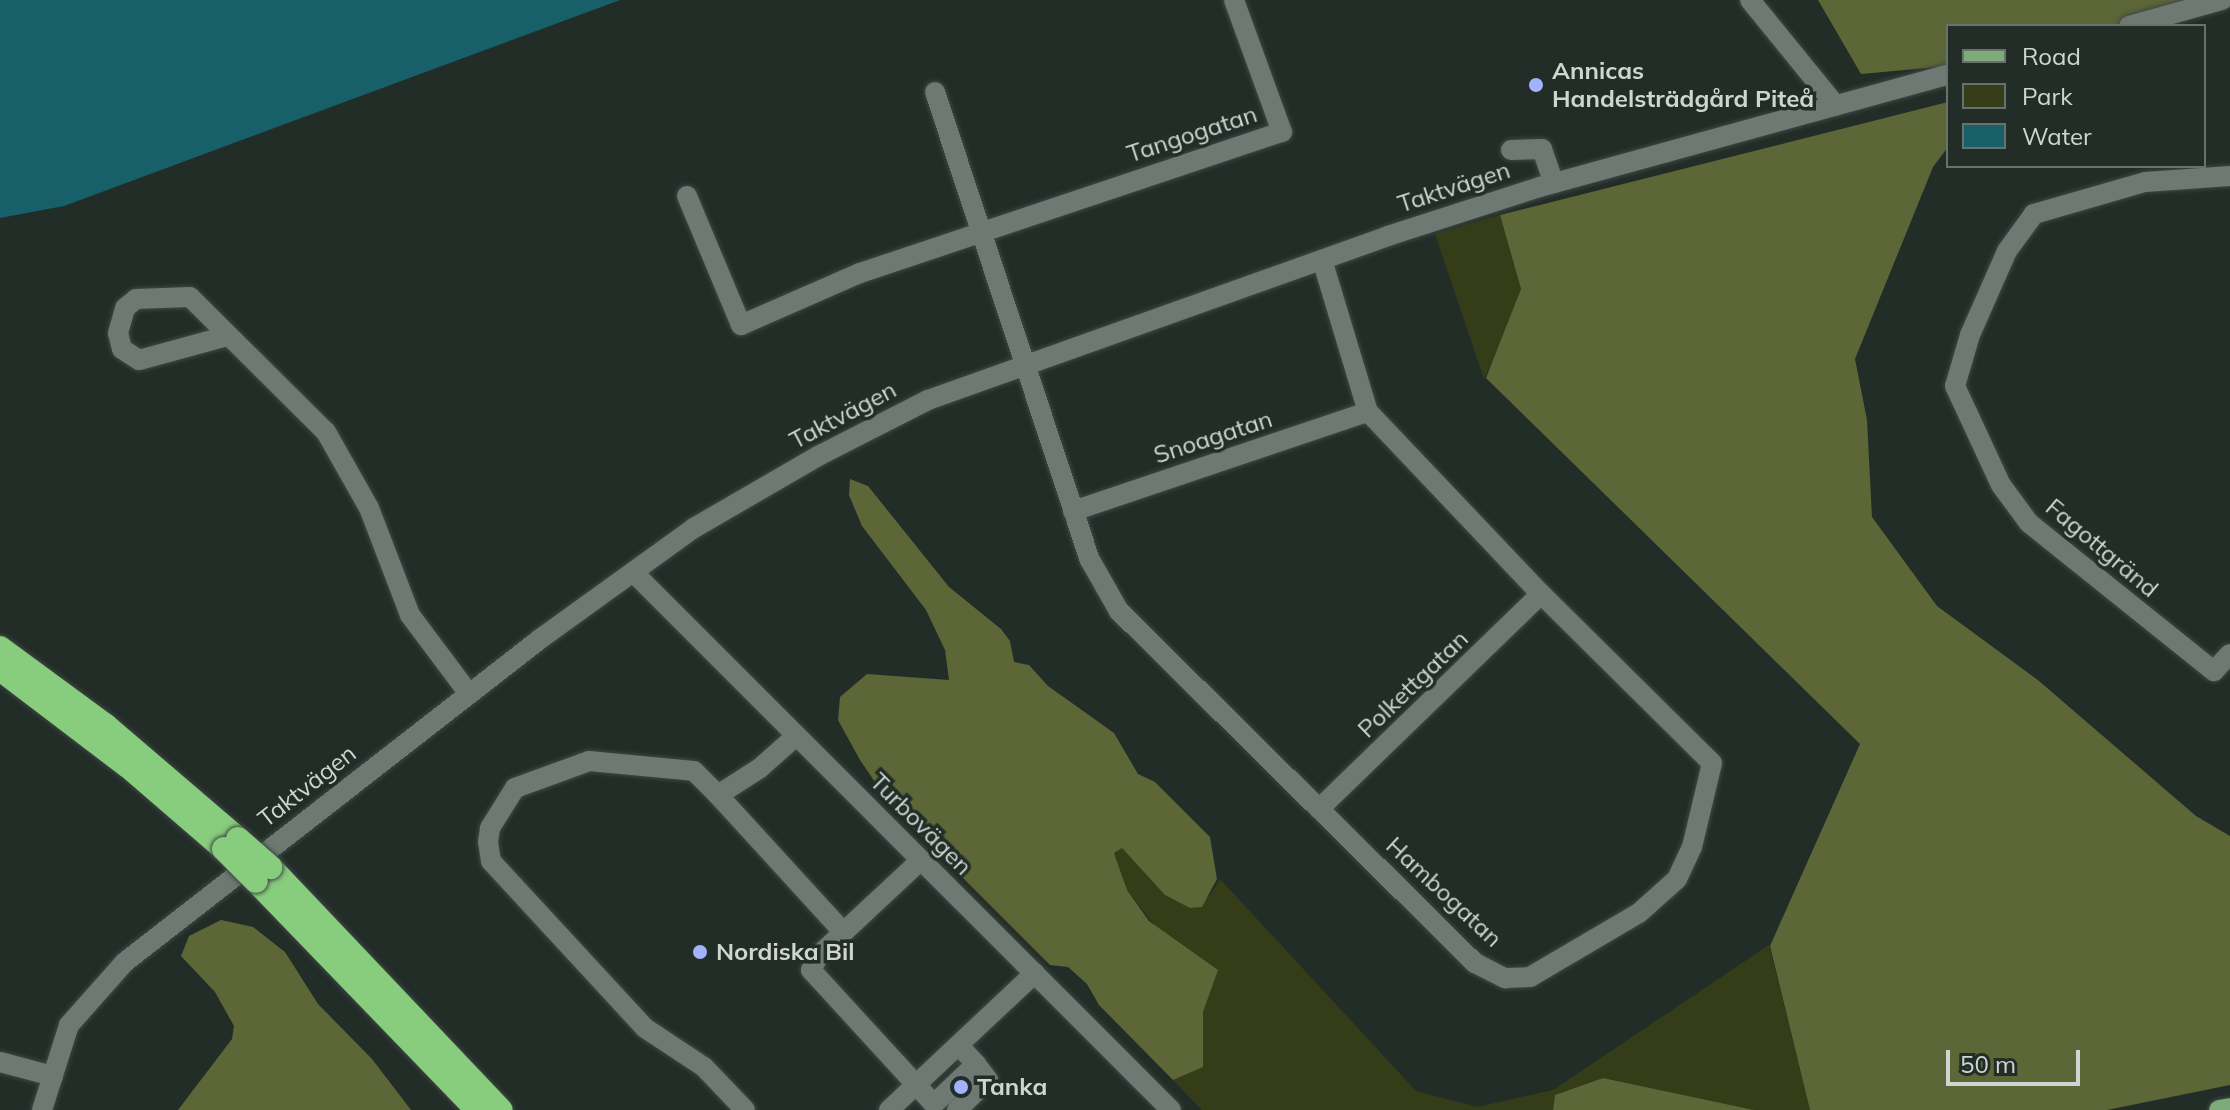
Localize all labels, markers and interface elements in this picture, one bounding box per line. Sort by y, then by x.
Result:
legend [1946,24,2206,168]
text: Road [2022,41,2081,71]
place label: Annicas Handelsträdgård Piteå [1552,57,1814,113]
marker: Annicas Handelsträdgård Piteå [1527,76,1545,94]
text: Park [2022,81,2073,111]
street label: Tangogatan [1123,99,1261,169]
text: Water [2022,121,2092,151]
street label: Taktvägen [1394,155,1514,219]
street label: Taktvägen [785,375,901,455]
street label: Snoagatan [1150,404,1276,470]
street label: Fagottgränd [2040,493,2164,603]
street label: Polkettgatan [1352,624,1474,744]
street label: Taktvägen [252,739,362,833]
street label: Turbovägen [864,767,978,881]
street label: Hambogatan [1380,831,1508,953]
place label: Nordiska Bil [716,938,854,966]
marker: Nordiska Bil [691,943,709,961]
scale bar [1950,1034,2084,1084]
text: 50 m [1960,1049,2016,1079]
place label: Tanka [977,1073,1047,1101]
marker: Tanka [952,1078,970,1096]

